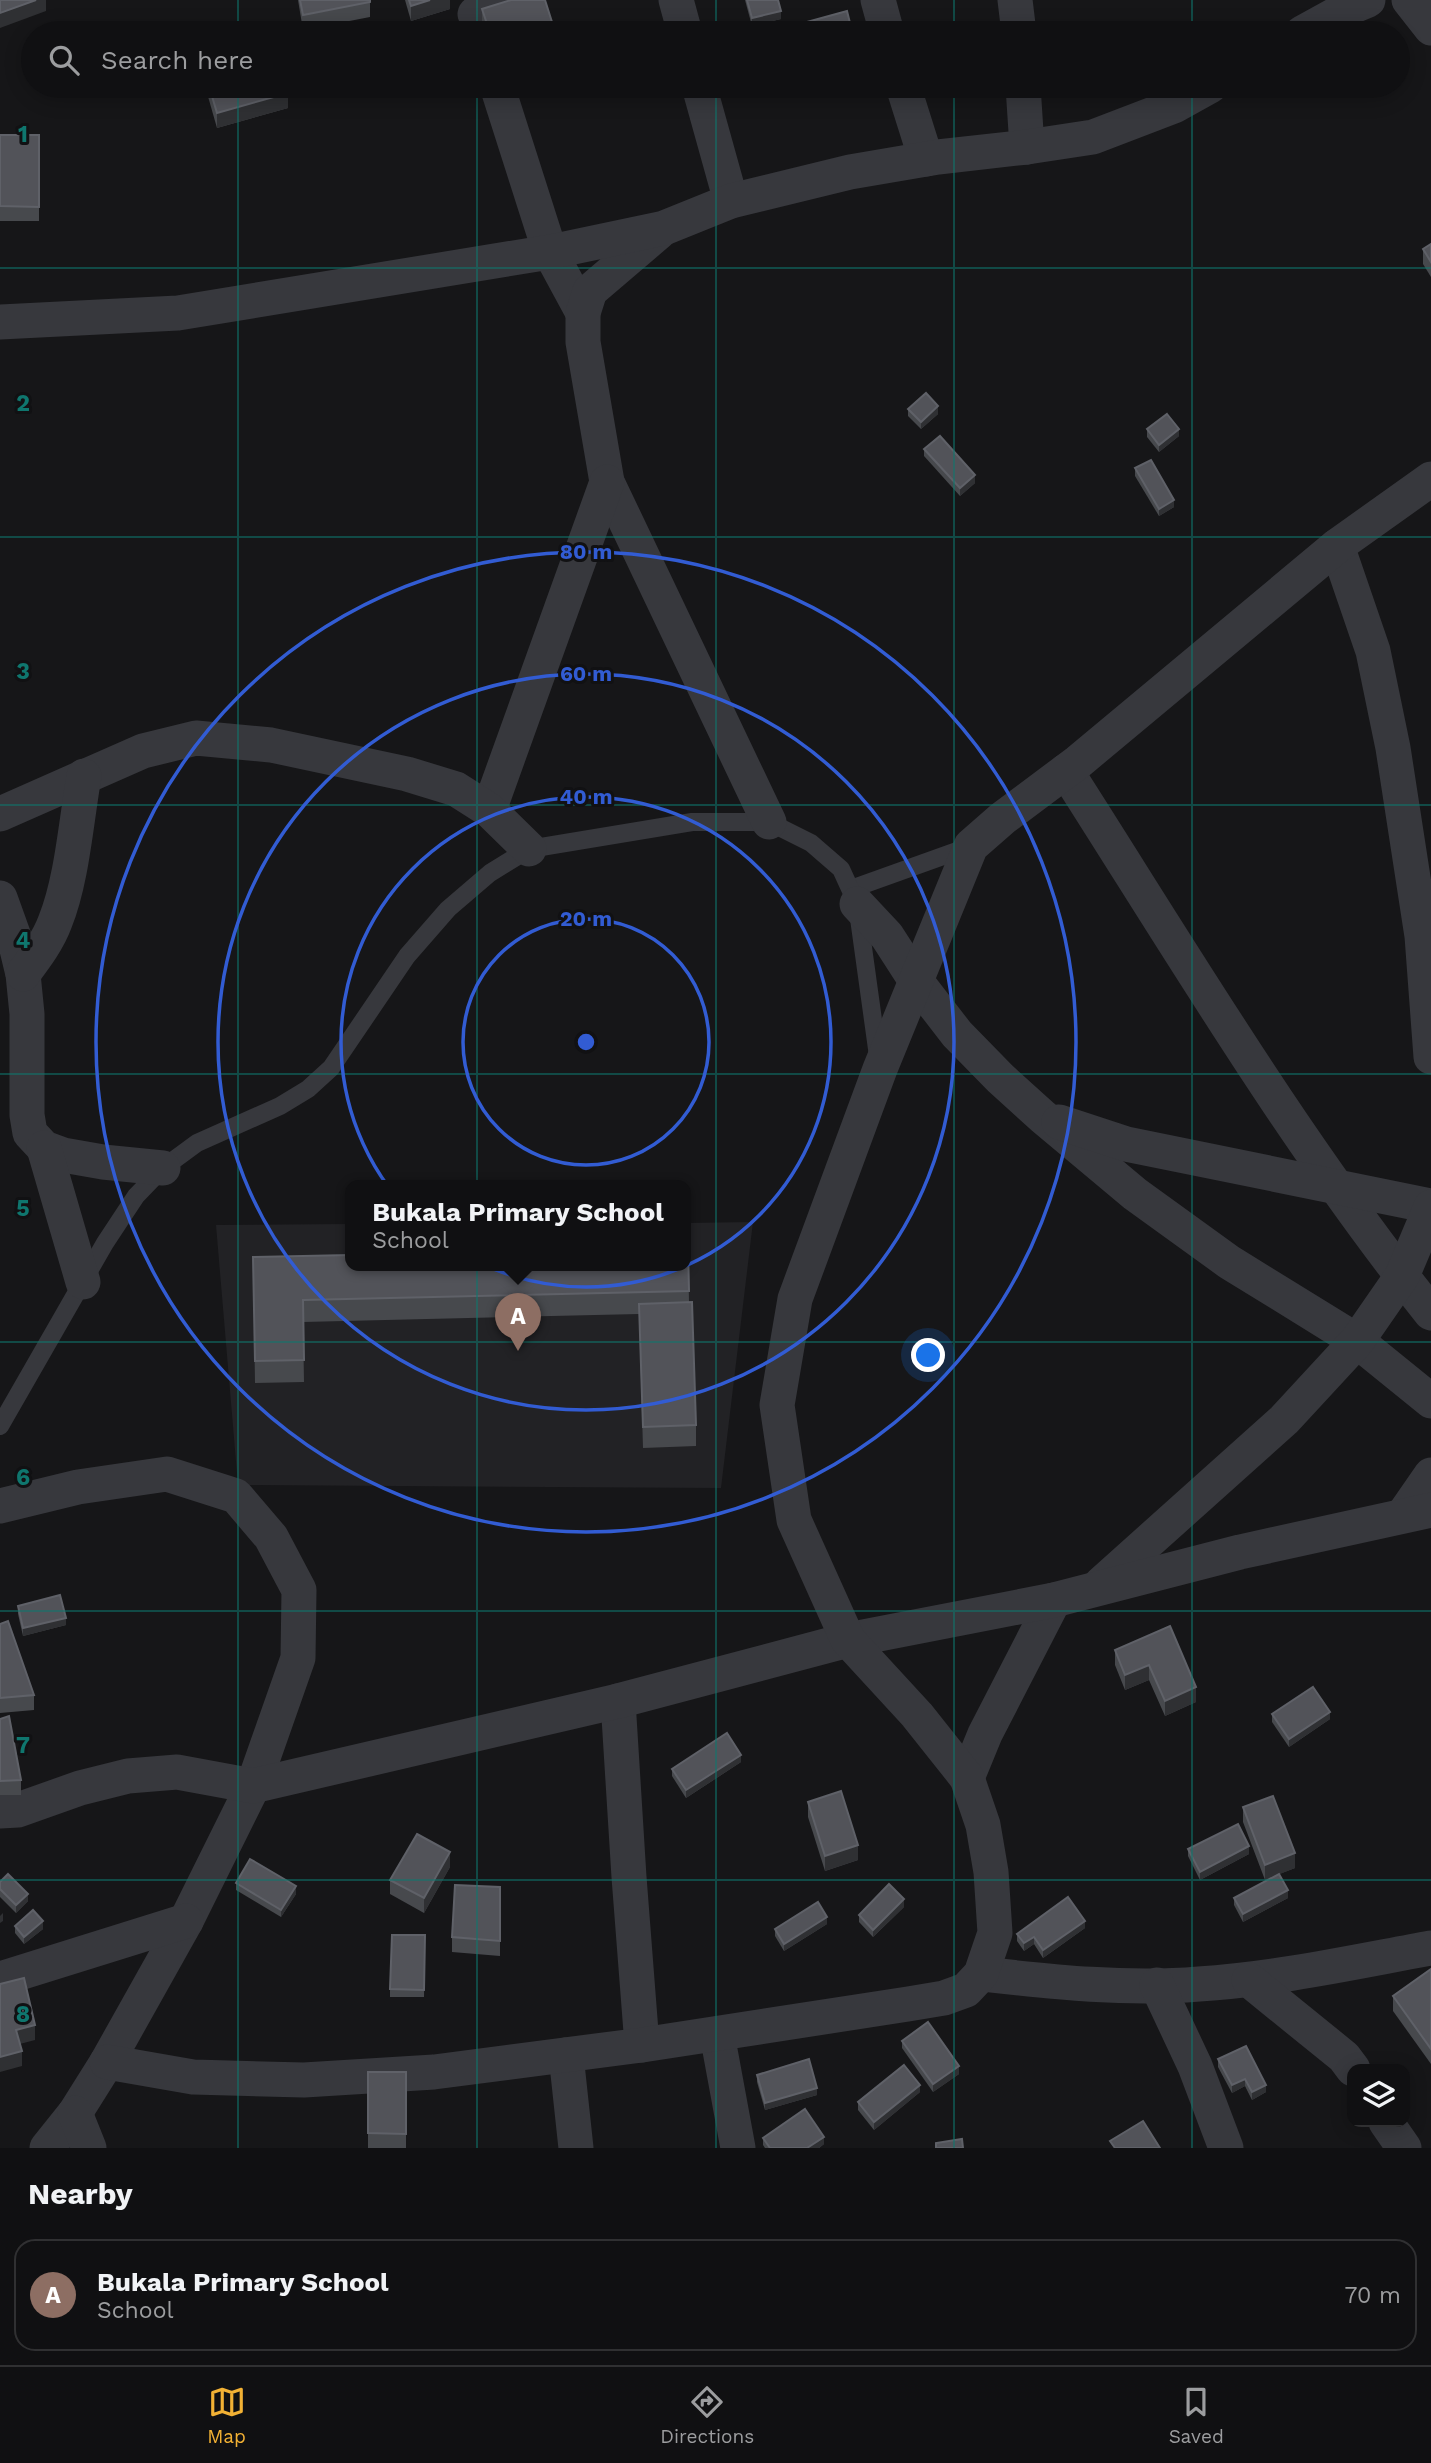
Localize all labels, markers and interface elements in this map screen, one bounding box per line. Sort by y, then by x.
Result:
search box [21,21,1410,98]
icon: search [45,41,83,79]
text: Search here [101,45,253,75]
text: 1 [18,121,28,148]
text: 2 [16,390,30,417]
text: 80 m [560,539,612,564]
text: 3 [16,658,30,685]
text: 60 m [560,661,612,686]
text: 40 m [560,784,612,809]
text: 20 m [560,906,612,931]
text: 4 [16,927,31,954]
centre of rings [574,1030,598,1054]
popup [345,1180,691,1271]
text: 5 [16,1195,30,1222]
text: Bukala Primary School [372,1197,664,1227]
text: School [372,1227,449,1254]
pin: A [495,1293,541,1351]
your location [911,1338,945,1372]
text: 6 [16,1464,30,1491]
text: 7 [16,1732,30,1759]
text: 8 [16,2001,30,2028]
map controls [1347,2064,1410,2127]
button: layers [1347,2064,1410,2127]
text: Nearby [28,2176,133,2211]
text: Bukala Primary School [97,2267,389,2297]
text: A [45,2282,61,2309]
text: 70 m [1344,2282,1401,2309]
text: School [97,2297,174,2324]
tab: Map [207,2383,246,2448]
tab: Directions [660,2383,754,2448]
tab: Saved [1169,2383,1224,2448]

